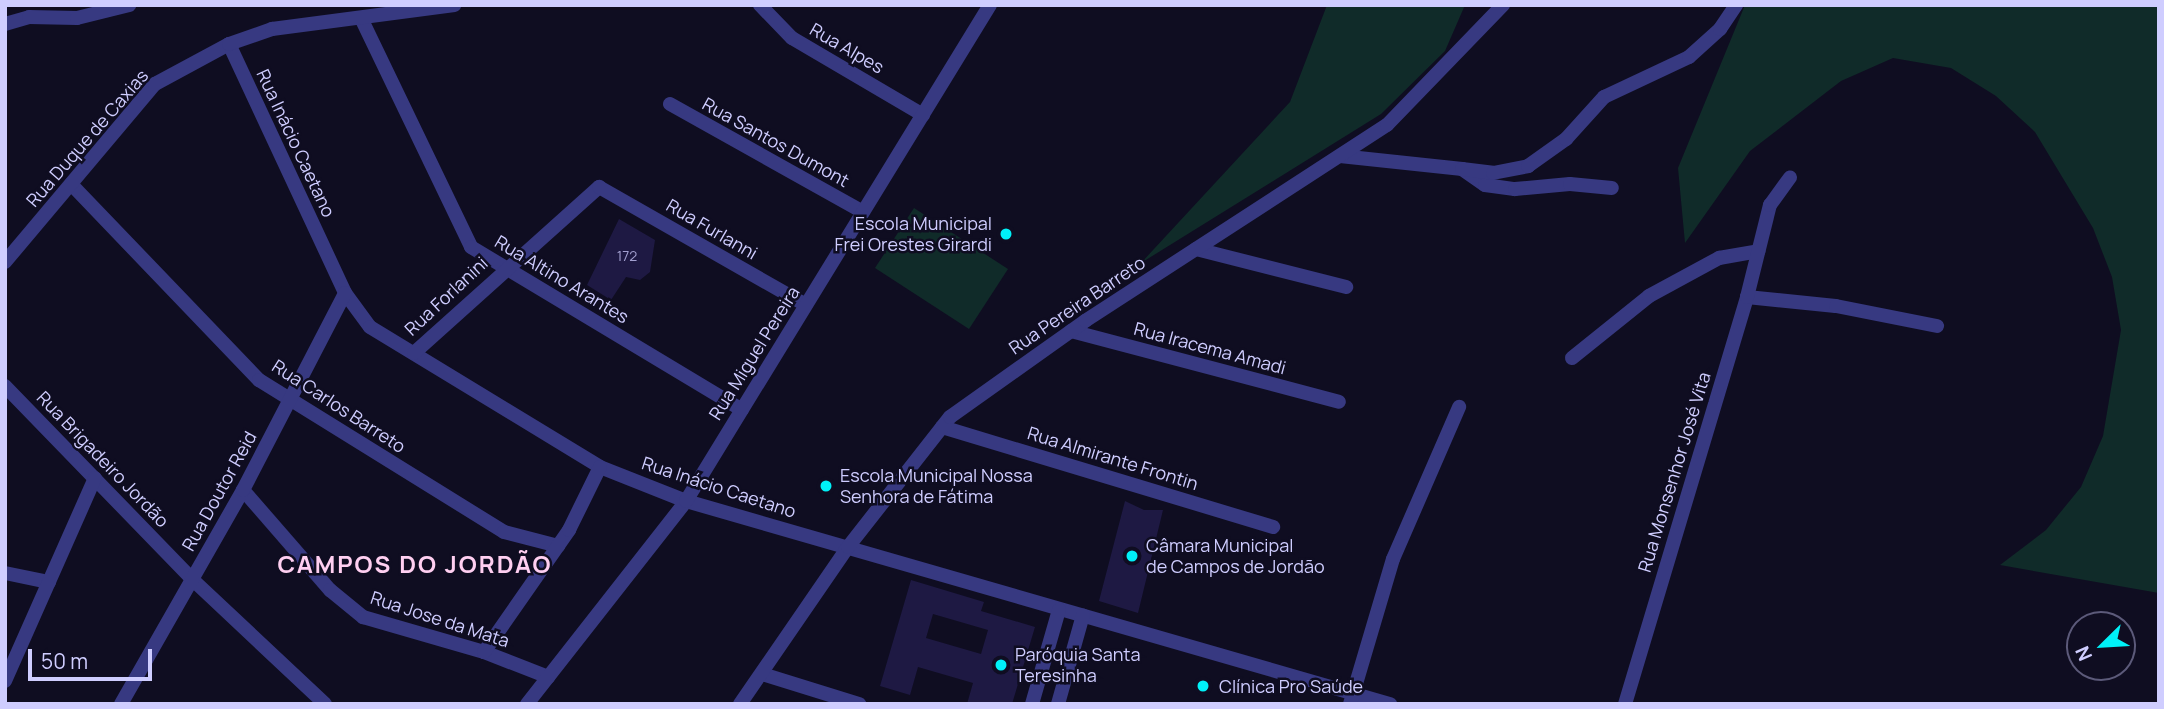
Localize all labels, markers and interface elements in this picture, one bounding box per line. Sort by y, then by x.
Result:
street label: Rua Alpes [806,18,888,78]
street label: Rua Duque de Caxias [22,65,152,211]
street label: Rua Inácio Caetano [252,66,340,220]
street label: Rua Santos Dumont [699,93,853,191]
street label: Rua Furlanni [663,194,761,264]
place label: Escola Municipal Frei Orestes Girardi [834,213,992,256]
marker: Escola Municipal Frei Orestes Girardi [998,226,1014,242]
street label: Rua Altino Arantes [491,230,633,328]
house number: 172 [617,248,637,264]
street label: Rua Pereira Barreto [1005,251,1149,359]
street label: Rua Forlanini [400,252,492,340]
street label: Rua Miguel Pereira [704,282,804,424]
street label: Rua Iracema Amadi [1132,317,1288,379]
street label: Rua Carlos Barreto [268,355,410,457]
street label: Rua Monsenhor José Vita [1633,369,1715,575]
street label: Rua Brigadeiro Jordão [33,387,173,531]
street label: Rua Almirante Frontin [1025,422,1201,494]
street label: Rua Doutor Reid [177,427,261,555]
street label: Rua Inácio Caetano [639,452,799,522]
place label: Escola Municipal Nossa Senhora de Fátima [840,465,1033,508]
marker: Escola Municipal Nossa Senhora de Fátima [818,478,834,494]
place label: Câmara Municipal de Campos de Jordão [1146,535,1325,578]
marker: Câmara Municipal de Campos de Jordão [1124,548,1140,564]
district label: CAMPOS DO JORDÃO [279,550,551,578]
street label: Rua Jose da Mata [368,586,512,652]
north arrow [2066,611,2136,681]
scale bar [32,636,156,680]
text: N [2069,642,2098,665]
place label: Paróquia Santa Teresinha [1015,644,1141,686]
text: 50 m [41,647,88,675]
marker: Paróquia Santa Teresinha [993,657,1009,673]
place label: Clínica Pro Saúde [1219,675,1363,697]
marker: Clínica Pro Saúde [1193,676,1213,696]

